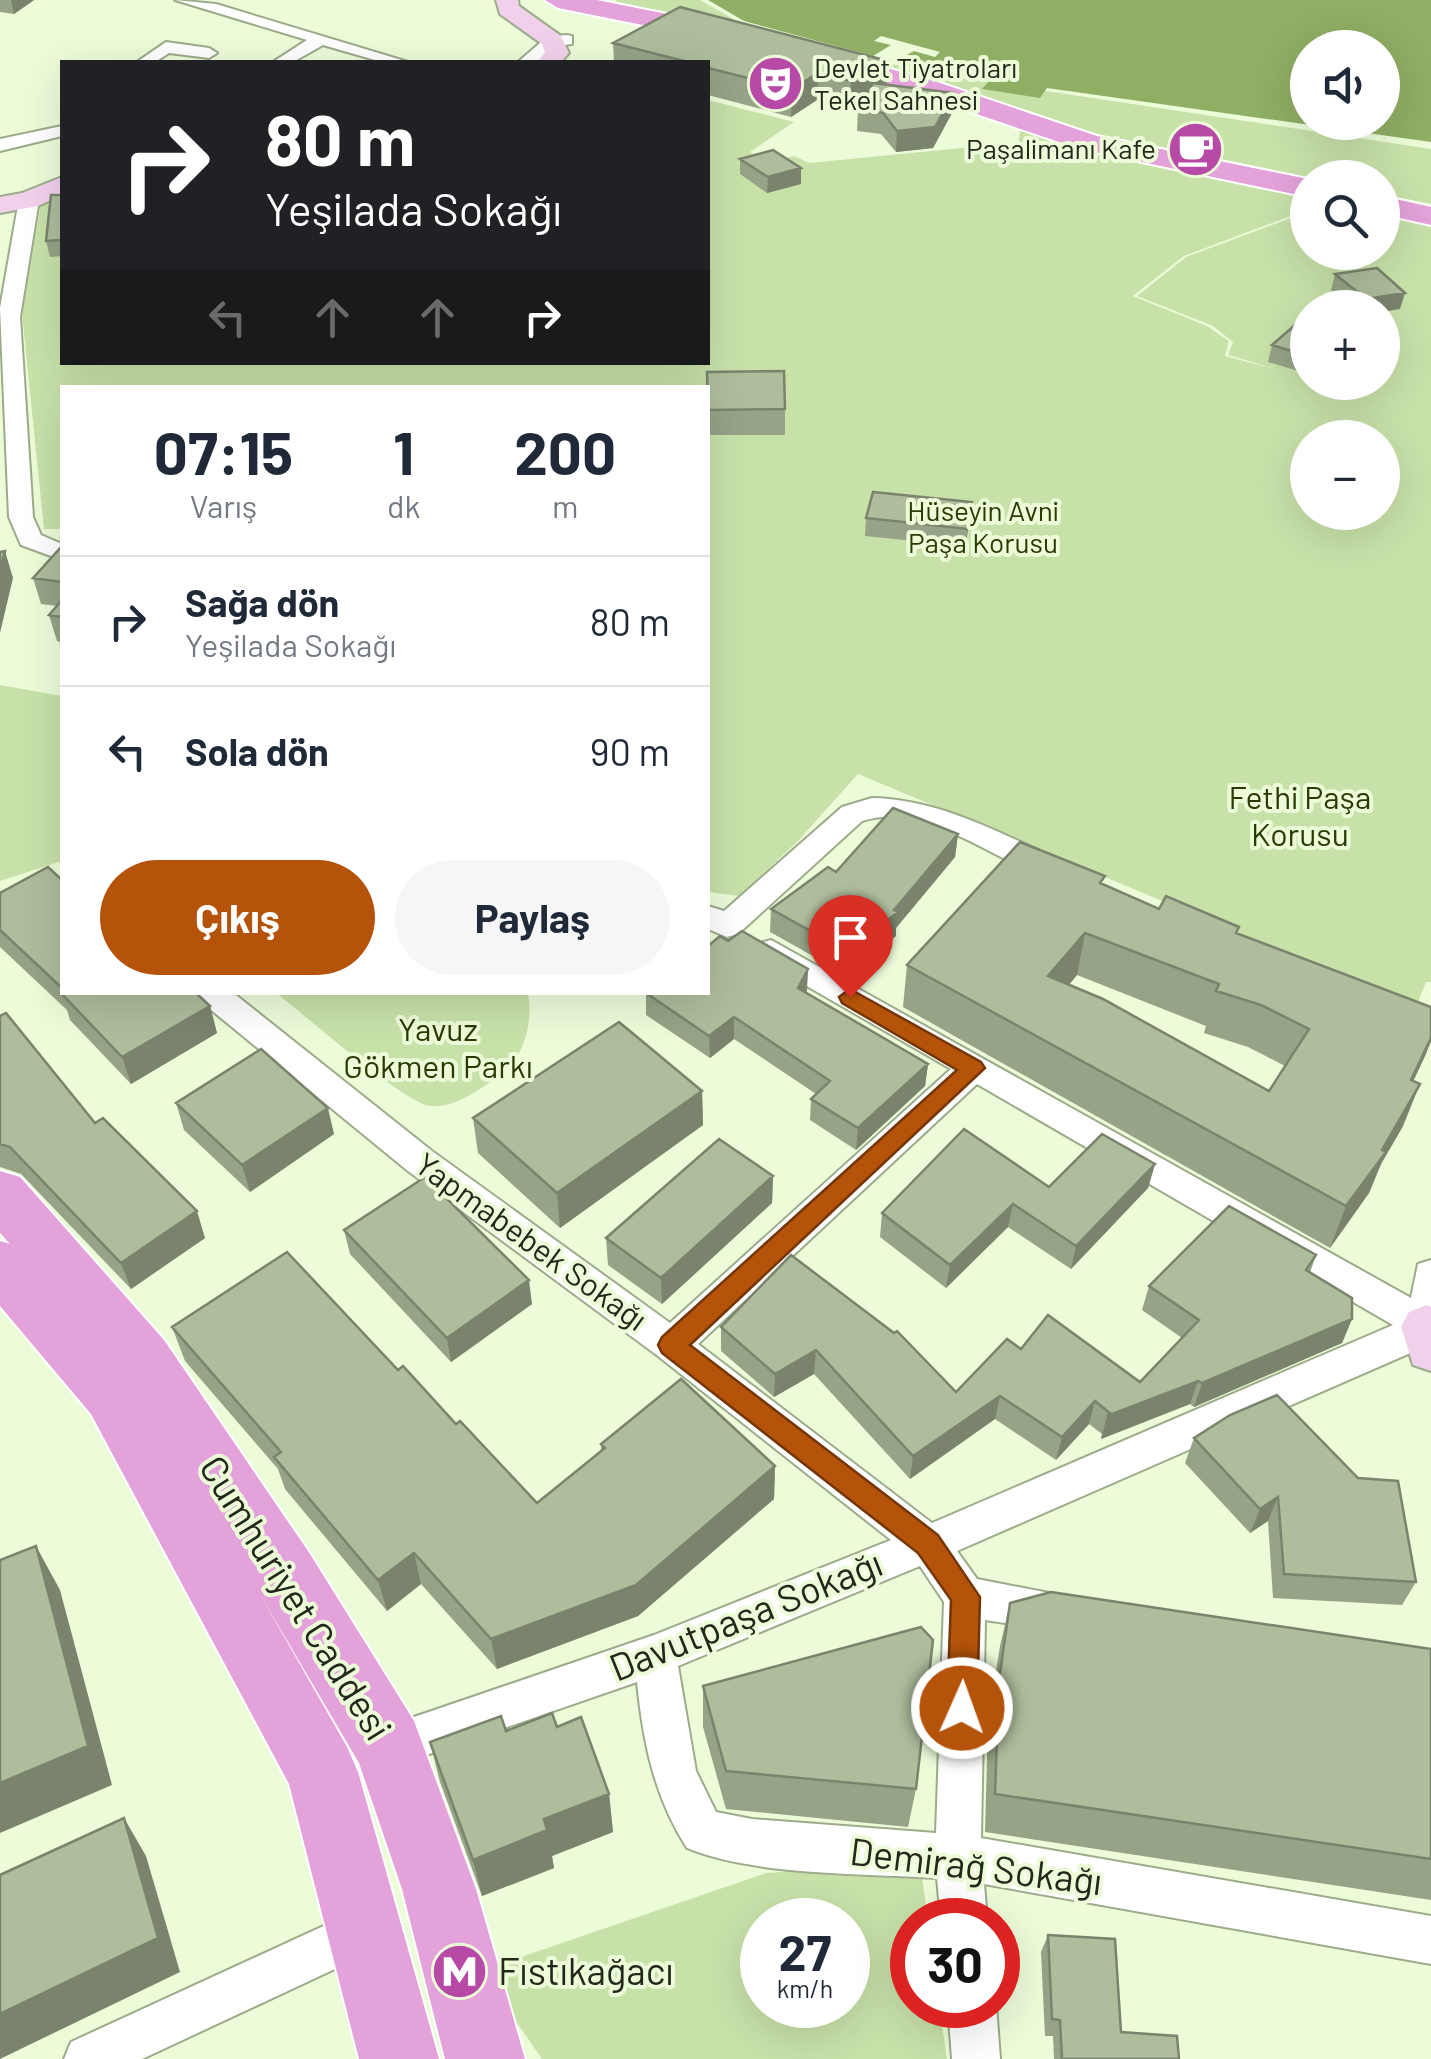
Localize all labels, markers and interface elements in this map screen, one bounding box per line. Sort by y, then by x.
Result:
map controls [1290,30,1400,530]
button: sound [1290,30,1400,140]
place label: Devlet Tiyatroları Tekel Sahnesi [814,50,1017,116]
theatre icon: Devlet Tiyatroları Tekel Sahnesi [745,54,805,114]
text: 80 m [265,96,415,180]
icon: right [100,100,230,230]
cafe icon: Paşalimanı Kafe [1165,119,1225,179]
place label: Paşalimanı Kafe [966,131,1156,165]
button: search [1290,160,1400,270]
text: Yeşilada Sokağı [265,181,562,235]
icon: left [200,290,255,345]
icon: ahead [305,290,360,345]
icon: ahead [410,290,465,345]
icon: right [515,290,570,345]
button: + [1290,290,1400,400]
text: 07:15 [154,415,293,487]
text: 1 [393,415,414,487]
text: 200 [514,415,616,487]
button: − [1290,420,1400,530]
text: Varış [190,486,257,524]
text: dk [387,486,420,524]
text: m [552,486,578,524]
park label: Hüseyin Avni Paşa Korusu [907,493,1059,559]
text: Sağa dön [185,579,339,625]
icon: right [100,594,155,649]
text: 80 m [590,598,670,644]
text: Yeşilada Sokağı [185,625,396,663]
icon: left [100,724,155,779]
text: Sola dön [185,728,329,774]
text: 90 m [590,728,670,774]
park label: Fethi Paşa Korusu [1229,777,1371,852]
button: Çıkış [100,860,375,975]
button: Paylaş [395,860,670,975]
pin [808,895,893,998]
icon: arrive [823,910,878,965]
park label: Yavuz Gökmen Parkı [343,1009,533,1084]
street label: Yapmabebek Sokağı [409,1144,655,1337]
street label: Cumhuriyet Caddesi [191,1447,403,1747]
street label: Davutpaşa Sokağı [602,1539,888,1690]
position arrow [910,1656,1014,1760]
street label: Demirağ Sokağı [848,1827,1105,1903]
speed limit sign: 30 [890,1898,1020,2028]
text: 27 [779,1921,831,1981]
metro station icon: Fıstıkağacı [429,1942,489,2002]
place label: Fıstıkağacı [498,1947,673,1993]
text: km/h [777,1973,833,2003]

